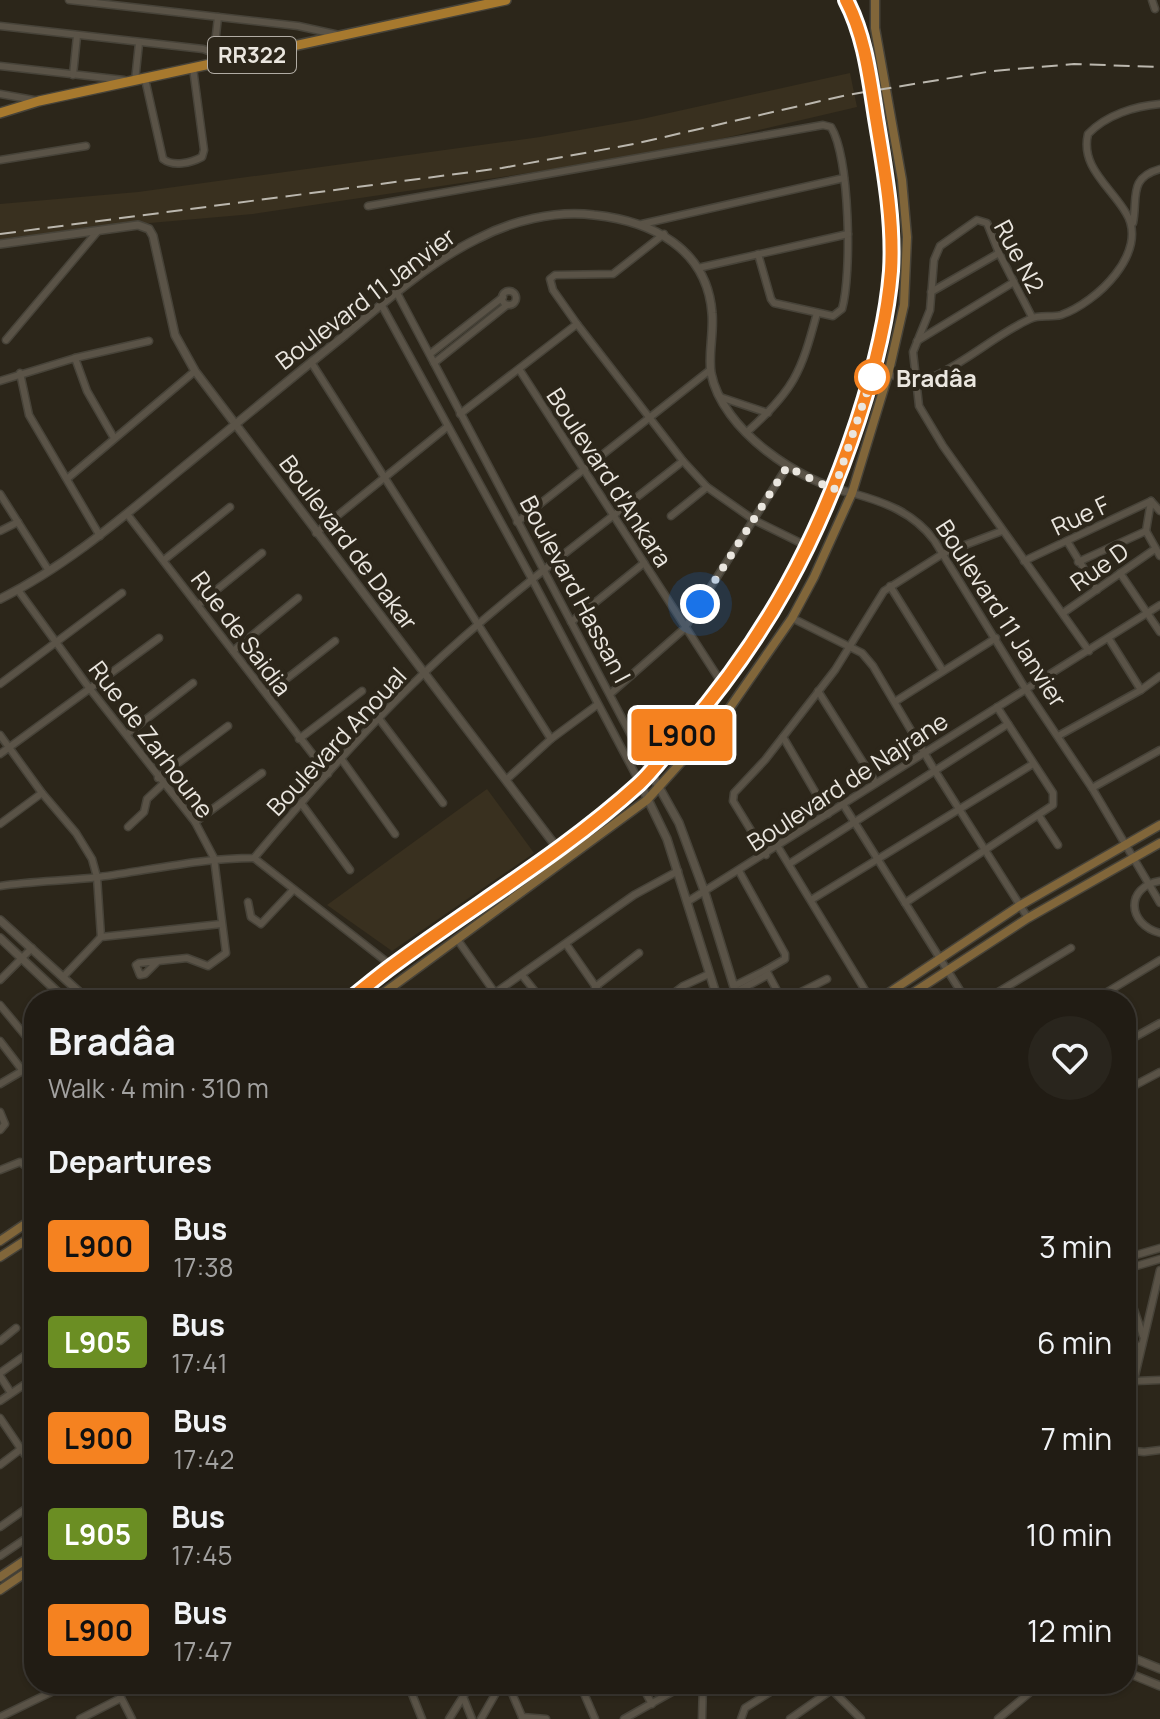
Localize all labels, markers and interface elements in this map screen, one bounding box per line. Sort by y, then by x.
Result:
road number: RR322 [208,37,296,73]
street label: Rue N2 [987,214,1053,298]
street label: Boulevard 11 Janvier [268,219,462,377]
marker: Bradâa [855,360,889,394]
place label: Bradâa [896,361,977,394]
street label: Boulevard d'Ankara [540,381,680,573]
street label: Boulevard de Dakar [272,448,426,636]
street label: Rue F [1046,487,1114,543]
street label: Boulevard Hassan I [513,490,639,688]
street label: Boulevard 11 Janvier [929,513,1075,713]
street label: Rue D [1063,534,1135,598]
street label: Rue de Saidia [184,564,300,702]
your location [680,584,720,624]
street label: Rue de Zarhoune [82,654,222,824]
street label: Boulevard Anoual [259,660,413,822]
street label: Boulevard de Najrane [740,704,954,858]
line badge: L900 [626,709,738,761]
text: L900 [647,716,717,754]
text: Bradâa [48,1014,176,1066]
button: heart [1028,1016,1112,1100]
text: Walk · 4 min · 310 m [48,1070,269,1106]
text: Departures [48,1141,212,1182]
text: Bus [173,1208,227,1249]
text: 3 min [1039,1226,1112,1267]
text: L900 [64,1227,133,1265]
text: 17:38 [173,1249,234,1285]
text: Bus [171,1304,225,1345]
text: 6 min [1037,1322,1112,1363]
text: L905 [64,1323,131,1361]
text: 17:41 [171,1345,228,1381]
text: Bus [173,1400,227,1441]
text: 7 min [1041,1418,1112,1459]
text: L900 [64,1419,133,1457]
text: 17:42 [173,1441,234,1477]
text: Bus [171,1496,225,1537]
text: 10 min [1026,1514,1112,1555]
text: L905 [64,1515,131,1553]
text: 17:45 [171,1537,232,1573]
text: Bus [173,1592,227,1633]
text: 12 min [1027,1610,1112,1651]
text: L900 [64,1611,133,1649]
text: 17:47 [173,1633,233,1669]

